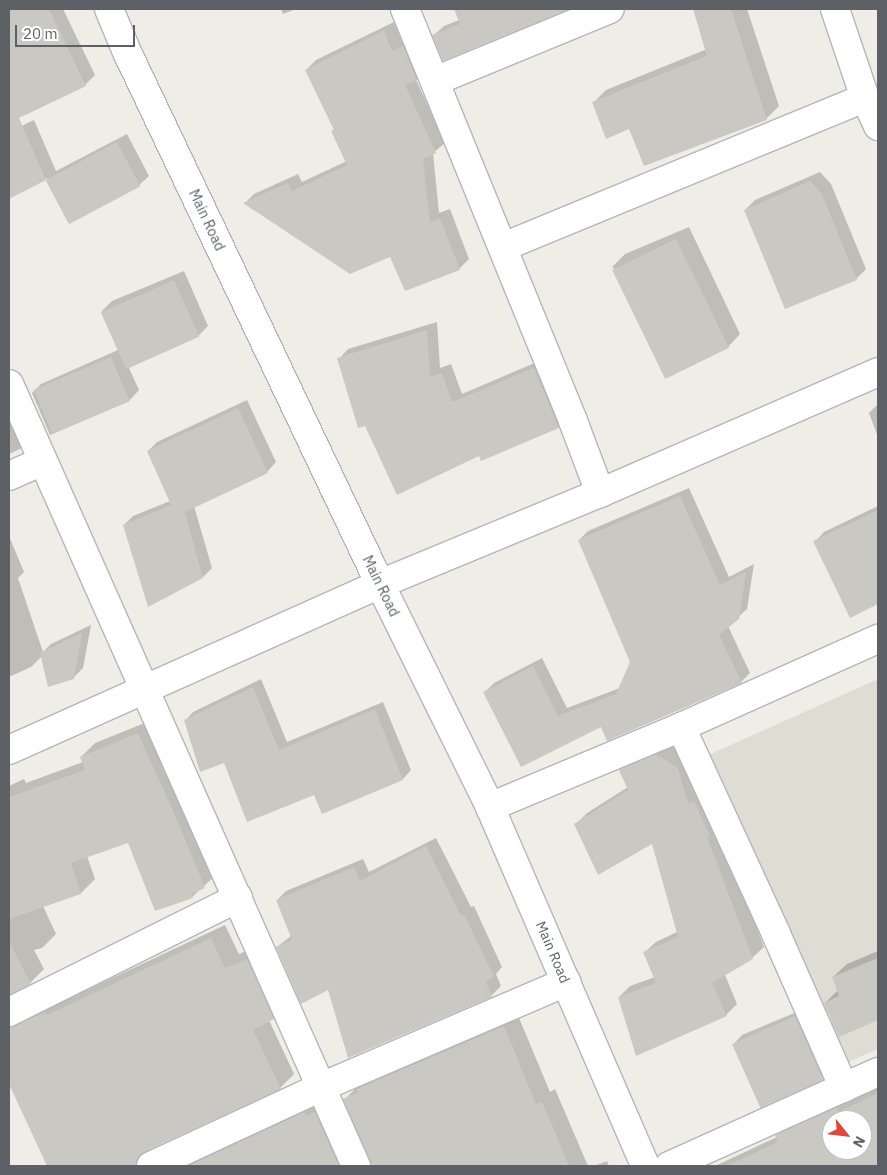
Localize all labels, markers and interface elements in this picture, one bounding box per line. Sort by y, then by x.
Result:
scale bar [18,15,138,47]
text: 20 m [23,24,58,43]
street label: Main Road [185,187,229,253]
street label: Main Road [359,553,403,619]
street label: Main Road [532,918,574,986]
north arrow [822,1110,872,1160]
text: N [849,1133,870,1151]

